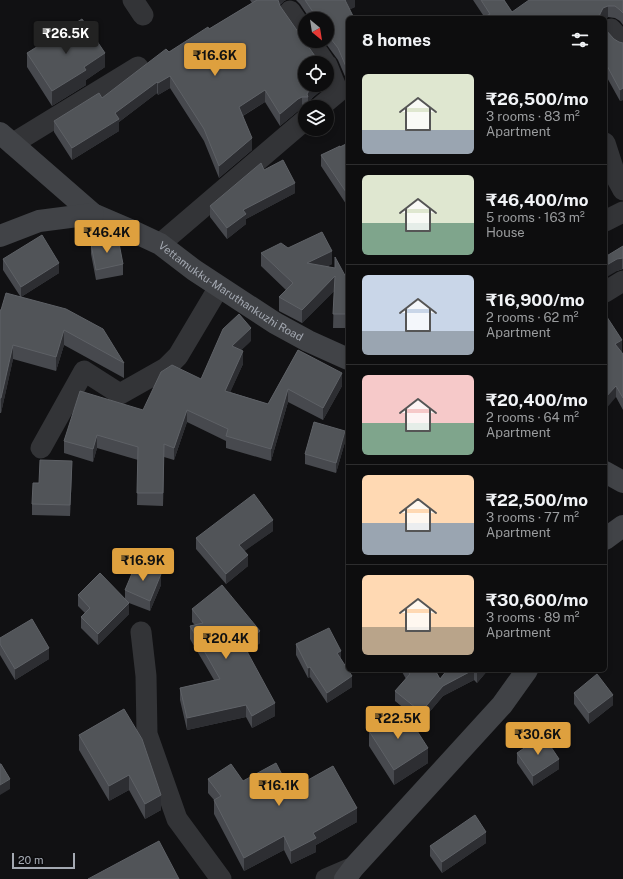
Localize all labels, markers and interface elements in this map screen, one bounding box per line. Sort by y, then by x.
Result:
north arrow [298,12,334,48]
map controls [298,12,334,136]
pin: ₹26.5K [33,21,99,55]
text: ₹26.5K [43,26,89,41]
icon: filters [569,29,591,51]
text: 8 homes [362,30,431,50]
pin: ₹16.6K [182,43,248,77]
text: ₹16.6K [193,48,237,63]
button: locate [298,56,334,92]
text: ₹26,500/mo [486,89,588,109]
icon: home [394,90,442,138]
button: layers [298,100,334,136]
text: 3 rooms · 83 m² [486,109,580,124]
text: Apartment [486,124,551,139]
text: ₹46,400/mo [486,190,588,210]
icon: home [394,191,442,239]
text: 5 rooms · 163 m² [486,210,585,225]
pin: ₹46.4K [74,220,140,254]
text: ₹46.4K [84,225,130,240]
text: House [486,225,525,240]
street label: Vettamukku-Maruthankuzhi Road [156,239,305,343]
text: ₹16,900/mo [486,290,585,310]
icon: home [394,291,442,339]
text: 2 rooms · 62 m² [486,310,579,325]
text: Apartment [486,325,551,340]
text: ₹20,400/mo [486,390,588,410]
icon: home [394,391,442,439]
text: 2 rooms · 64 m² [486,410,579,425]
text: Apartment [486,425,551,440]
text: ₹22,500/mo [486,490,588,510]
icon: home [394,491,442,539]
text: 3 rooms · 77 m² [486,510,579,525]
text: Apartment [486,525,551,540]
pin: ₹16.9K [110,548,176,582]
text: ₹16.9K [121,553,165,568]
text: ₹30,600/mo [486,590,588,610]
icon: home [394,591,442,639]
text: 3 rooms · 89 m² [486,610,580,625]
text: Apartment [486,625,551,640]
pin: ₹20.4K [193,626,259,660]
text: ₹20.4K [203,631,249,646]
pin: ₹22.5K [365,706,431,740]
text: ₹22.5K [375,711,421,726]
pin: ₹30.6K [505,722,571,756]
text: ₹30.6K [515,727,561,742]
pin: ₹16.1K [246,773,312,807]
text: ₹16.1K [259,778,299,793]
scale bar [12,851,75,870]
text: 20 m [18,854,43,866]

